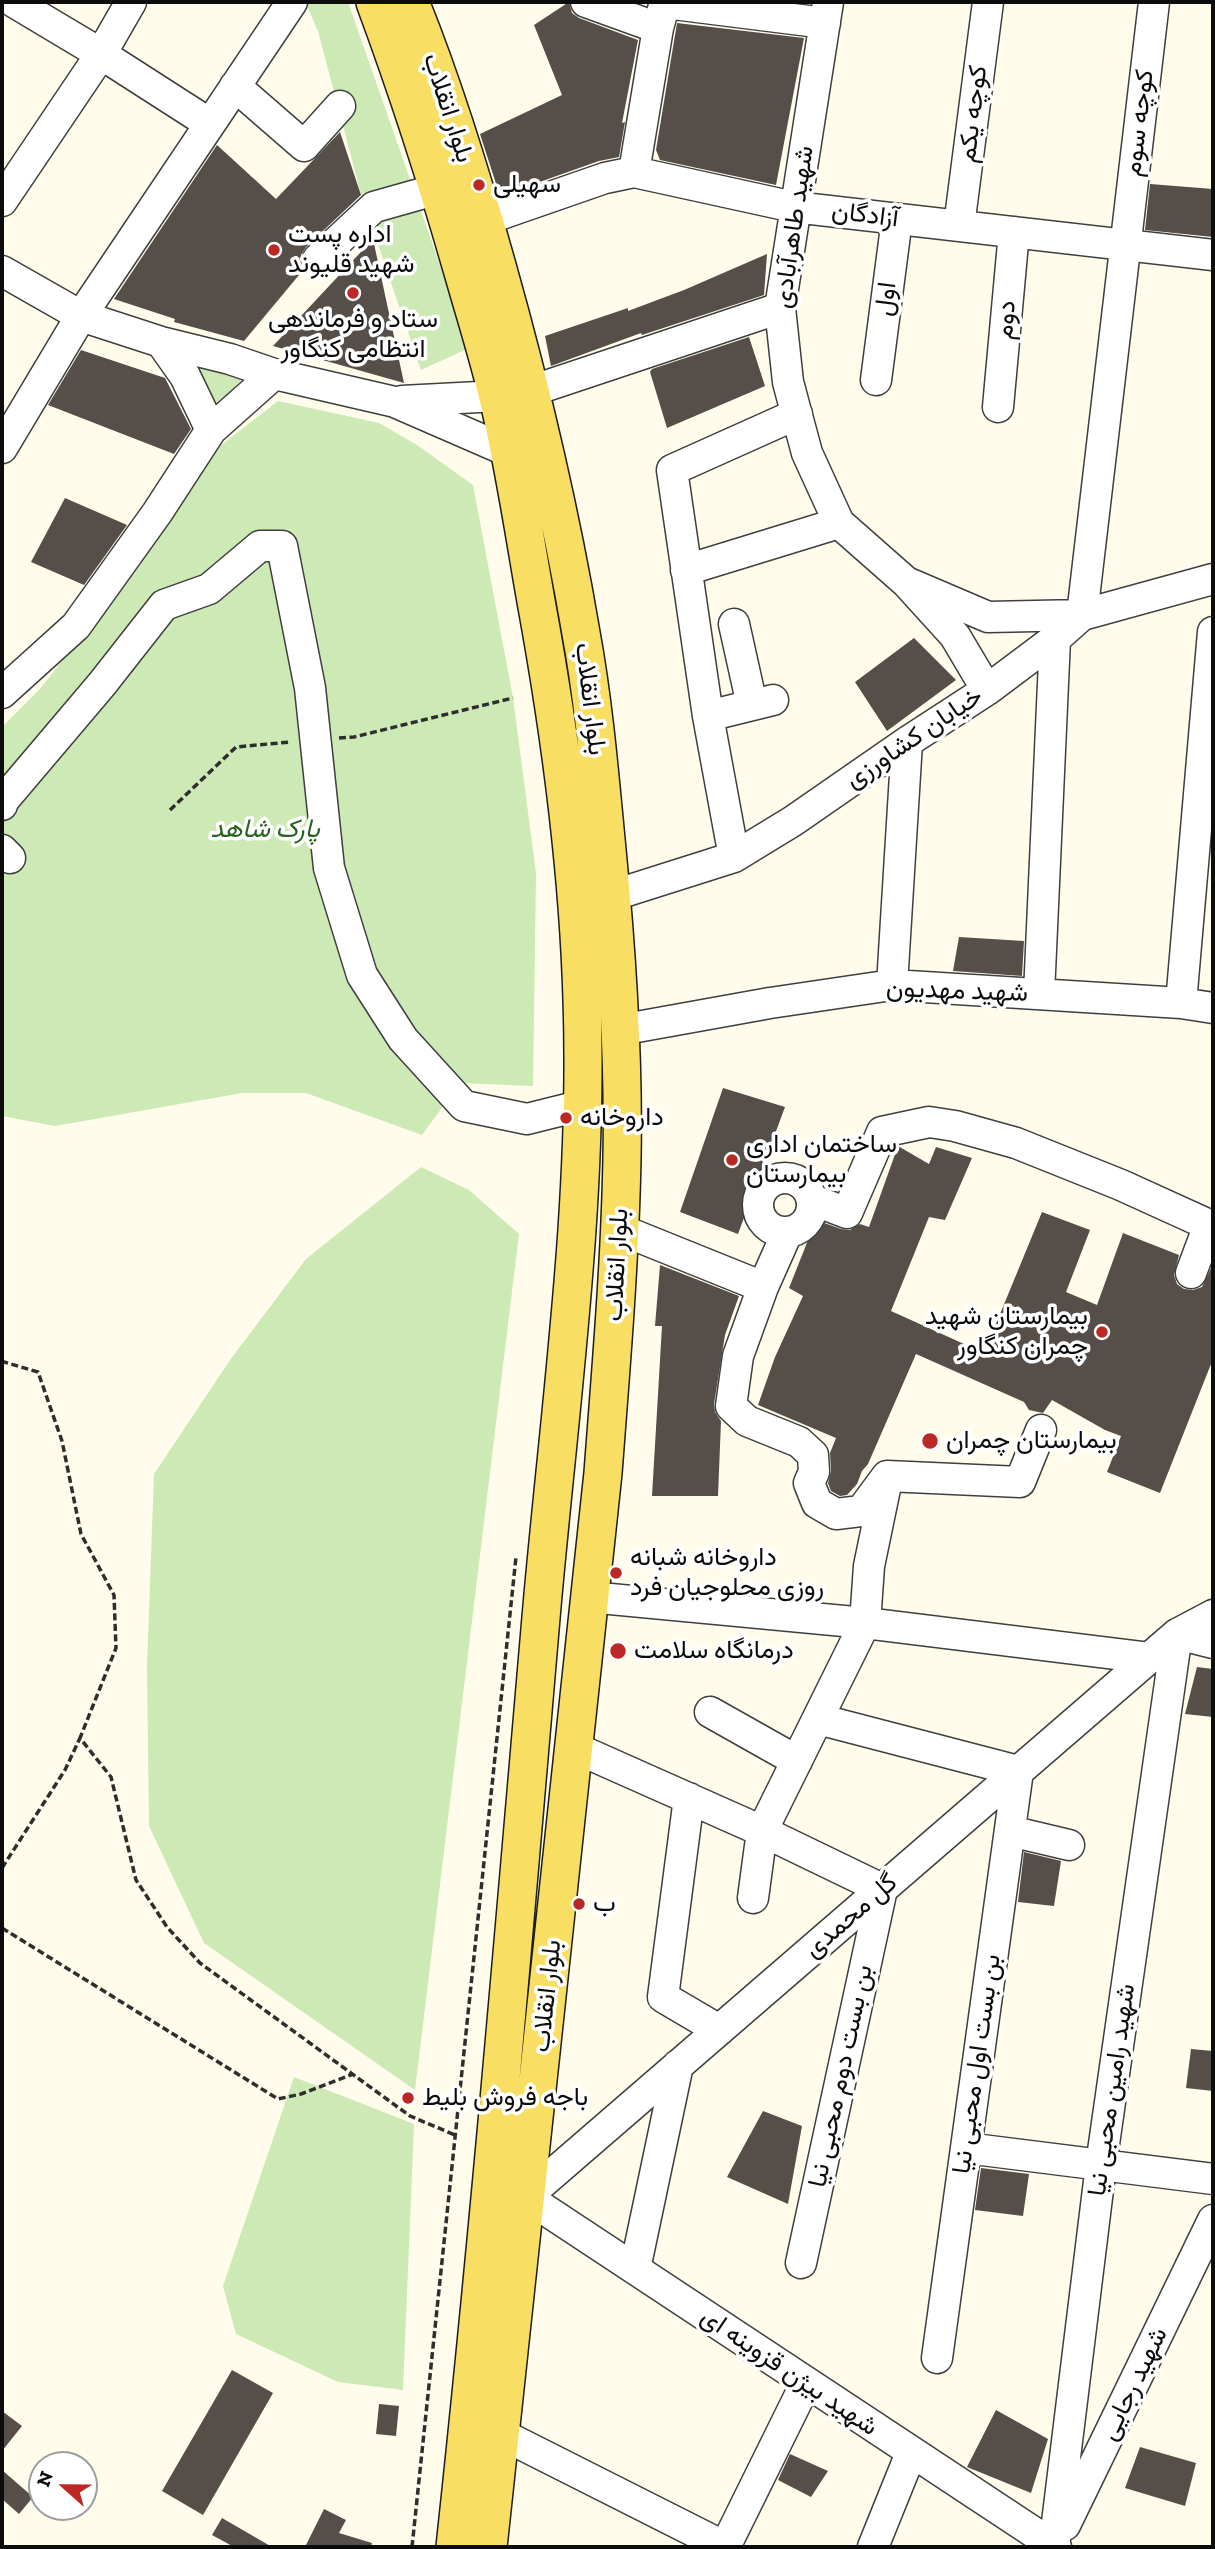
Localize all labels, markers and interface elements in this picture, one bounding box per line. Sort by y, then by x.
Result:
street label: بلوار انقلاب [416,49,480,167]
street label: کوچه یکم [952,64,994,164]
street label: کوچه سوم [1117,68,1161,178]
street label: شهید طاهرآبادی [767,144,821,310]
place label: سهیلی [493,169,561,201]
marker: سهیلی [471,177,487,193]
street label: آزادگان [830,195,900,235]
place label: اداره پست شهید قلیوند [288,219,414,280]
marker: اداره پست شهید قلیوند [266,242,282,258]
street label: اول [868,280,904,318]
marker: ستاد و فرماندهی انتظامی کنگاور [345,285,361,301]
street label: دوم [989,299,1023,341]
place label: ستاد و فرماندهی انتظامی کنگاور [268,304,438,366]
street label: بلوار انقلاب [568,641,612,757]
street label: خیابان کشاورزی [839,681,989,795]
park label: پارک شاهد [210,814,320,846]
street label: شهید مهدیون [886,973,1028,1009]
place label: داروخانه [580,1102,664,1134]
marker: داروخانه [558,1110,574,1126]
place label: ساختمان اداری بیمارستان [746,1129,897,1190]
marker: ساختمان اداری بیمارستان [724,1152,740,1168]
street label: بلوار انقلاب [598,1208,636,1322]
place label: بیمارستان شهید چمران کنگاور [925,1301,1088,1362]
marker: بیمارستان شهید چمران کنگاور [1094,1324,1110,1340]
place label: بیمارستان چمران [946,1425,1117,1457]
marker: بیمارستان چمران [920,1431,940,1451]
place label: داروخانه شبانه روزی محلوجیان فرد [630,1542,824,1604]
marker: داروخانه شبانه روزی محلوجیان فرد [608,1565,624,1581]
place label: درمانگاه سلامت [634,1635,794,1667]
marker: درمانگاه سلامت [608,1641,628,1661]
street label: گل محمدی [798,1867,904,1965]
place label: ب [593,1888,616,1920]
marker: ب [571,1896,587,1912]
street label: بلوار انقلاب [526,1938,568,2054]
street label: بن بست اول محبی نیا [946,1952,1008,2176]
street label: بن بست دوم محبی نیا [802,1962,880,2190]
street label: شهید رامین محبی نیا [1082,1982,1142,2198]
place label: باجه فروش بلیط [422,2082,588,2114]
marker: باجه فروش بلیط [400,2090,416,2106]
street label: شهید بیژن قزوینه ای [694,2301,884,2443]
street label: شهید رجایی [1093,2322,1175,2446]
north arrow [28,2451,98,2521]
text: N [31,2468,58,2490]

